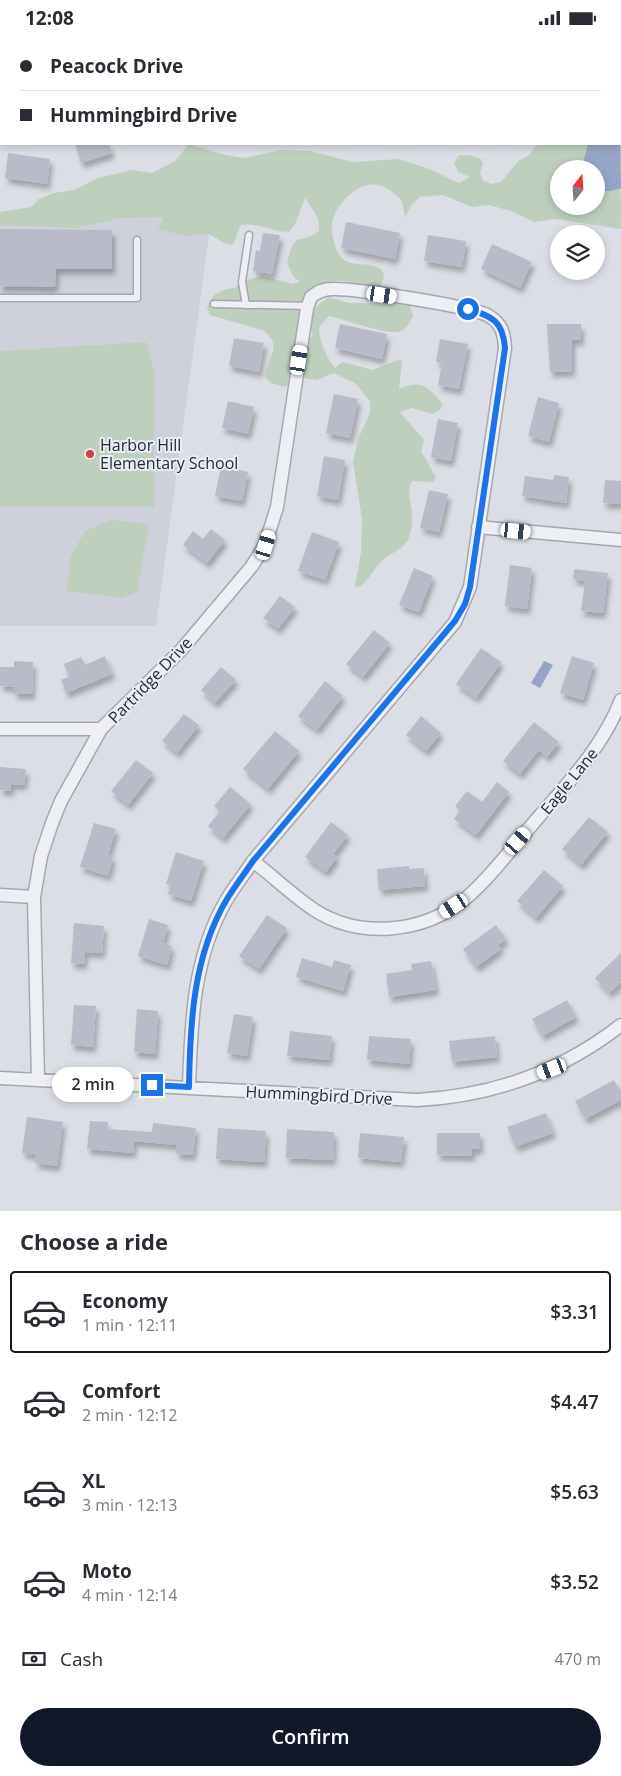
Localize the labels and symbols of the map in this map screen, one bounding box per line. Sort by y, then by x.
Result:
north arrow [550,160,605,215]
car [366,285,397,305]
route start [457,298,479,320]
car [289,344,308,376]
place label: Harbor Hill Elementary School [100,434,238,474]
marker: Harbor Hill Elementary School [84,448,96,460]
car [500,522,531,540]
car [254,528,277,562]
street label: Partridge Drive [103,632,197,728]
street label: Eagle Lane [535,743,603,819]
car [502,825,533,857]
car [437,892,470,920]
car [535,1057,568,1081]
callout: 2 min [52,1067,134,1103]
route end [141,1074,163,1096]
street label: Hummingbird Drive [245,1080,393,1110]

